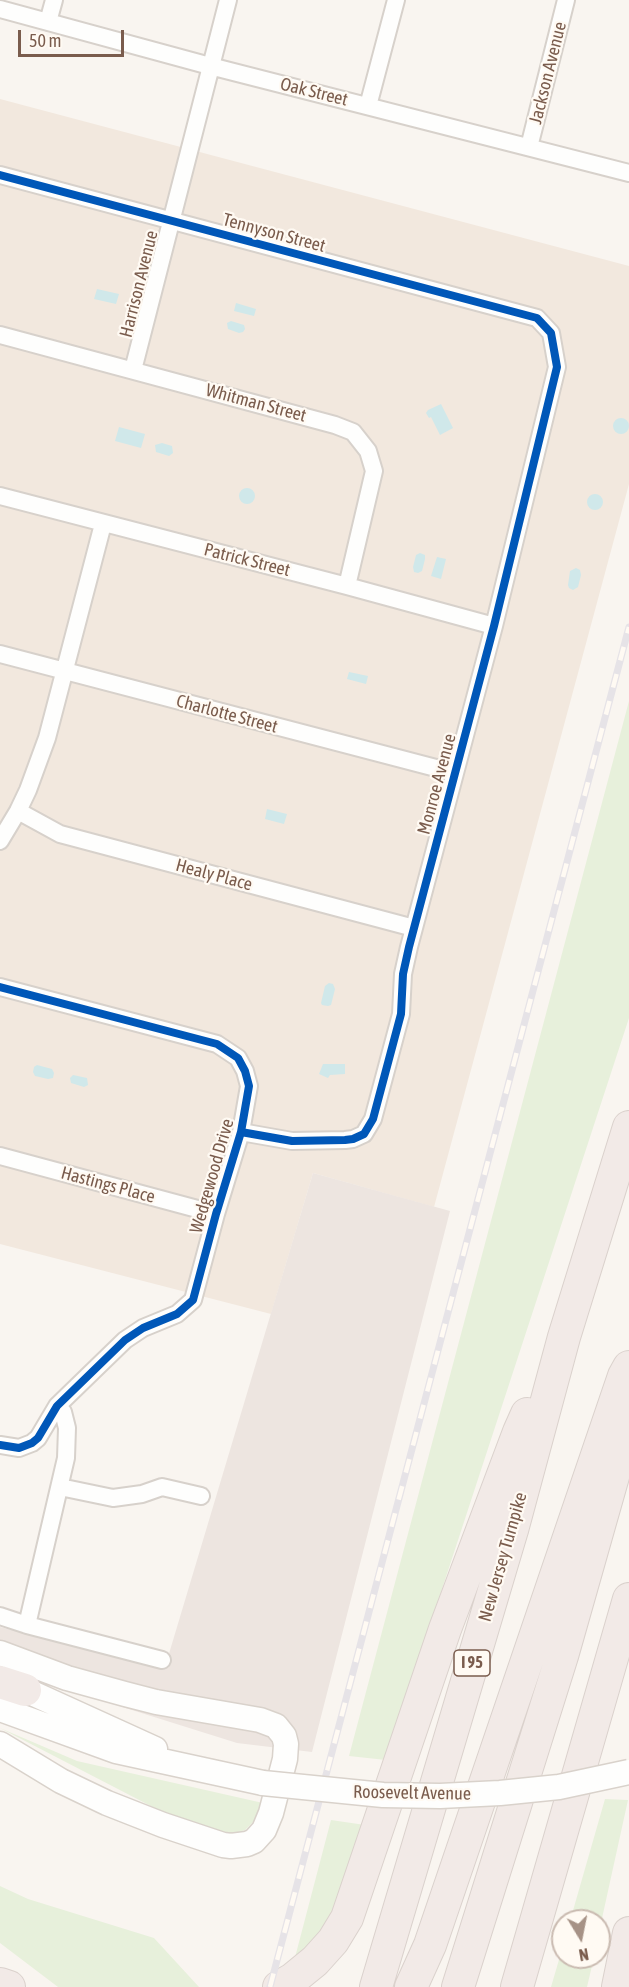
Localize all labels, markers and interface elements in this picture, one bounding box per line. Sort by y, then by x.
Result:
scale bar [21,18,128,56]
street label: Jackson Avenue [525,20,571,126]
text: 50 m [29,30,61,51]
street label: Oak Street [278,73,350,111]
street label: Tennyson Street [220,209,328,257]
street label: Harrison Avenue [115,228,163,340]
street label: Whitman Street [203,379,309,427]
street label: Patrick Street [202,539,292,581]
street label: Charlotte Street [174,690,280,738]
street label: Monroe Avenue [413,731,461,837]
street label: Healy Place [173,854,255,896]
street label: Wedgewood Drive [185,1116,239,1236]
street label: Hastings Place [59,1162,157,1208]
street label: New Jersey Turnpike [474,1490,532,1624]
road number: I 95 [454,1650,490,1676]
street label: Roosevelt Avenue [353,1781,471,1805]
north arrow [551,1909,611,1969]
text: N [578,1945,590,1964]

